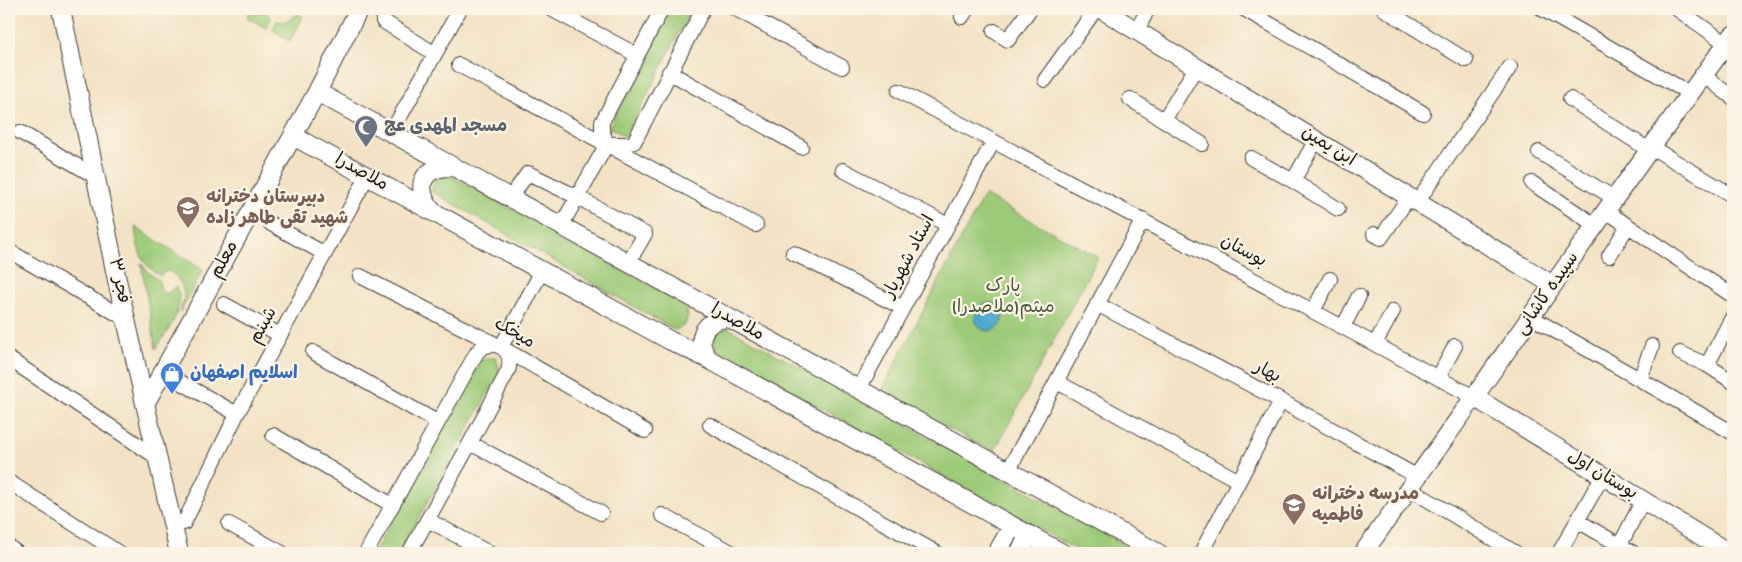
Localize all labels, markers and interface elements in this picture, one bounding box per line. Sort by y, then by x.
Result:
mosque icon: مسجد المهدی عج [353,114,379,148]
place label: مسجد المهدی عج [384,117,507,138]
street label: ابن یمین [1297,122,1359,172]
street label: ملاصدرا [331,150,391,196]
place label: دبیرستان دخترانه شهید تقی طاهر زاده [206,188,348,230]
school or university icon: دبیرستان دخترانه شهید تقی طاهر زاده [175,195,201,229]
street label: استاد شهریار [878,212,941,304]
street label: بوستان [1216,231,1270,273]
street label: معلم [206,238,245,283]
street label: سپیده کاشانی [1512,248,1584,340]
street label: فجر ۳ [103,256,133,306]
park label: پارک میثم(ملاصدرا) [952,277,1054,320]
street label: ملاصدرا [707,300,767,346]
street label: شبنم [245,304,283,348]
street label: میخک [490,314,538,354]
street label: بهار [1248,356,1284,389]
shop icon: اسلایم اصفهان [159,361,185,395]
place label: اسلایم اصفهان [190,364,298,386]
street label: بوستان اول [1563,447,1641,505]
place label: مدرسه دخترانه فاطمیه [1312,485,1419,527]
school or university icon: مدرسه دخترانه فاطمیه [1281,492,1307,526]

